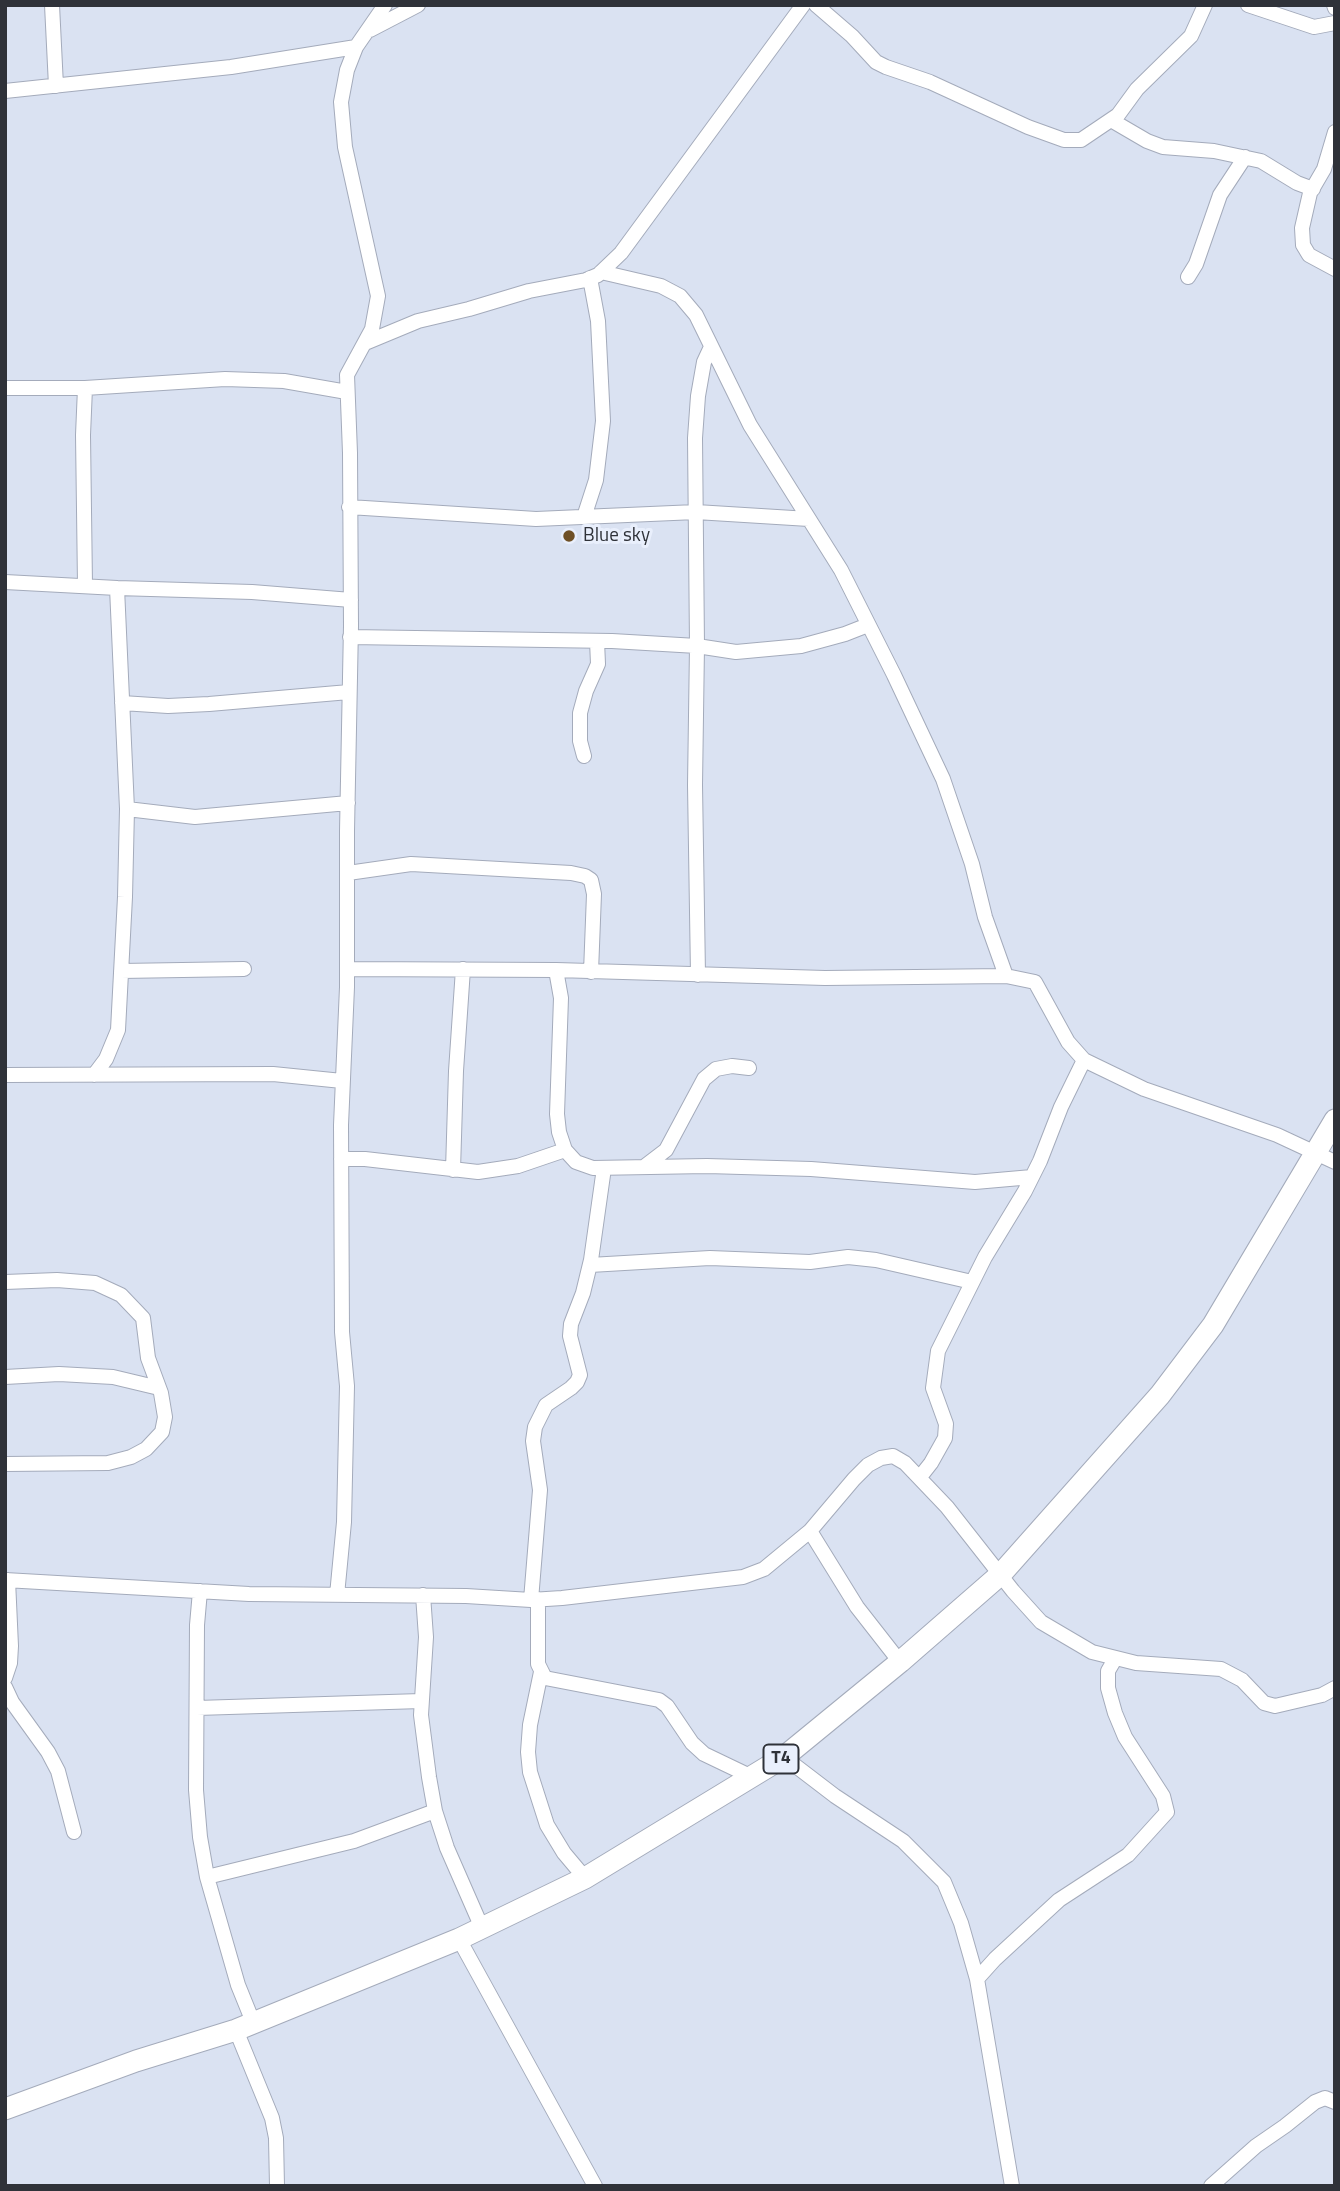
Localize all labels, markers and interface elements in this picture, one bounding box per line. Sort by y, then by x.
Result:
place label: Blue sky [583,525,650,547]
marker: Blue sky [561,528,577,544]
road number: T4 [764,1744,798,1774]

